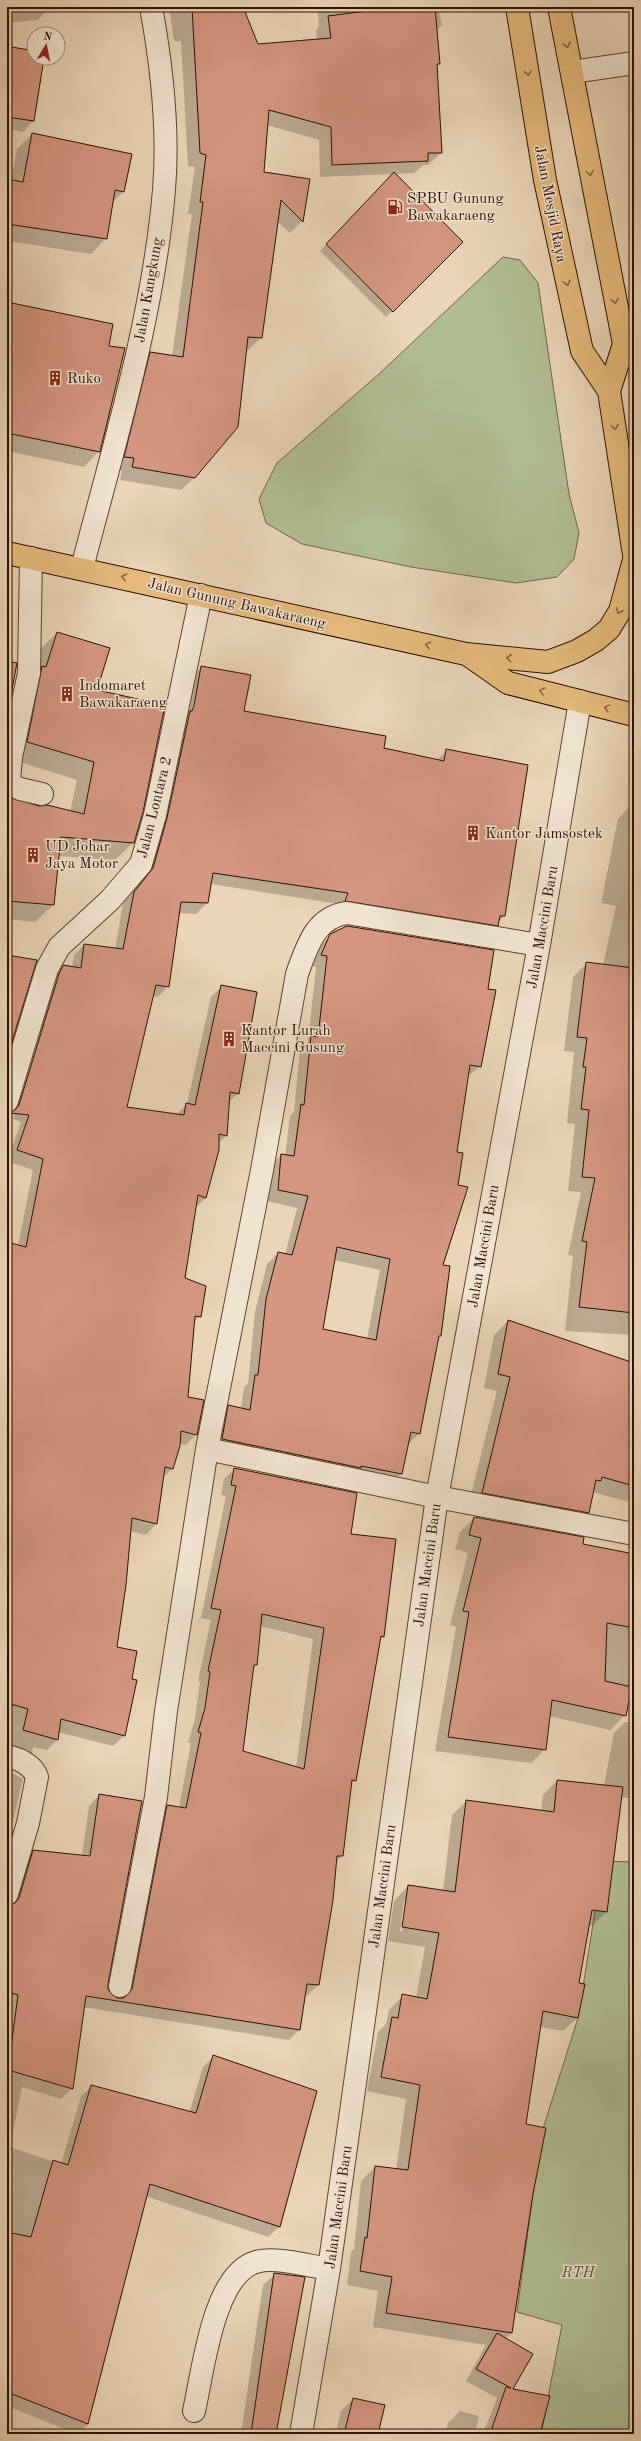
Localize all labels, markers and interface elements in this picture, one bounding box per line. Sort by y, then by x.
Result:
north arrow [26,26,66,66]
text: N [42,31,53,44]
one-way arrow [562,42,570,48]
one-way arrow [523,70,531,76]
street label: Jalan Mesjid Raya [531,144,568,265]
one-way arrow [585,170,593,176]
place label: SPBU Gunung Bawakaraeng [407,192,504,224]
fuel station icon: SPBU Gunung Bawakaraeng [386,198,404,216]
street label: Jalan Kangkung [133,237,166,344]
one-way arrow [563,280,571,287]
one-way arrow [611,297,619,304]
building icon: Ruko [46,369,64,387]
place label: Ruko [67,372,101,387]
one-way arrow [610,424,619,430]
one-way arrow [120,574,127,582]
street label: Jalan Gunung Bawakaraeng [146,577,327,632]
one-way arrow [616,607,624,614]
one-way arrow [425,642,431,650]
one-way arrow [506,654,512,663]
place label: Indomaret Bawakaraeng [79,679,167,711]
building icon: Indomaret Bawakaraeng [58,685,76,703]
one-way arrow [539,688,546,696]
one-way arrow [604,704,610,712]
street label: Jalan Lontara 2 [136,755,175,860]
building icon: Kantor Jamsostek [464,824,482,842]
place label: Kantor Jamsostek [485,827,603,842]
place label: UD Johar Jaya Motor [45,840,118,872]
building icon: UD Johar Jaya Motor [24,846,42,864]
street label: Jalan Maccini Baru [525,865,562,990]
place label: Kantor Lurah Maccini Gusung [241,1024,344,1056]
building icon: Kantor Lurah Maccini Gusung [220,1030,238,1048]
street label: Jalan Maccini Baru [466,1184,503,1309]
street label: Jalan Maccini Baru [412,1502,445,1628]
street label: Jalan Maccini Baru [367,1823,400,1949]
street label: Jalan Maccini Baru [323,2144,356,2270]
park label: RTH [560,2266,597,2281]

